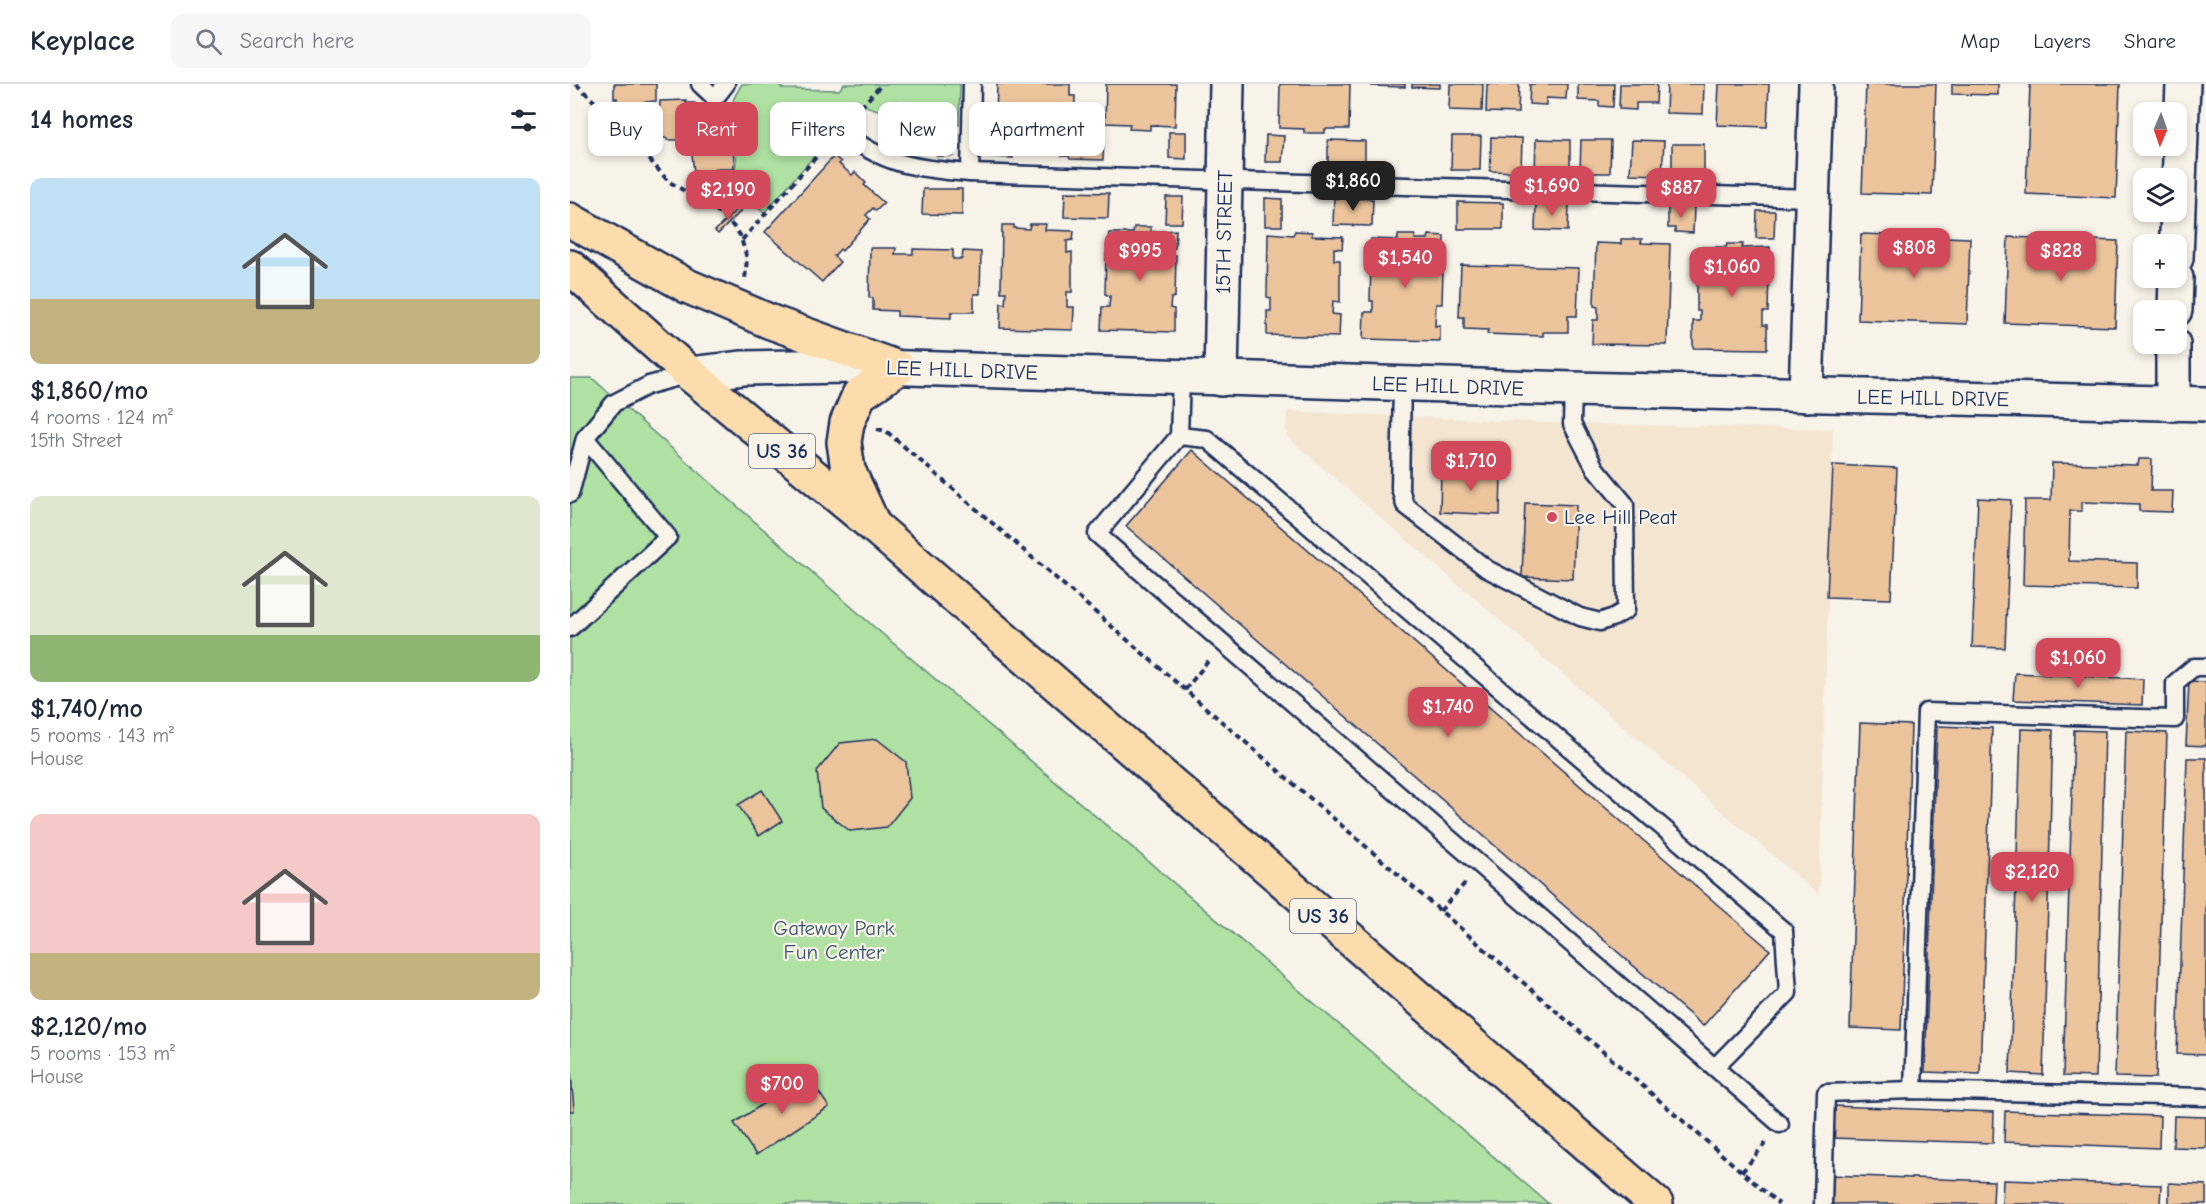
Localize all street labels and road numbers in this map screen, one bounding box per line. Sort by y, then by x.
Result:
street label: 15TH STREET [1211,170,1237,294]
street label: LEE HILL DRIVE [886,355,1038,385]
street label: LEE HILL DRIVE [1372,371,1524,401]
street label: LEE HILL DRIVE [1857,385,2009,411]
road number: US 36 [749,434,815,468]
road number: US 36 [1290,899,1356,933]

